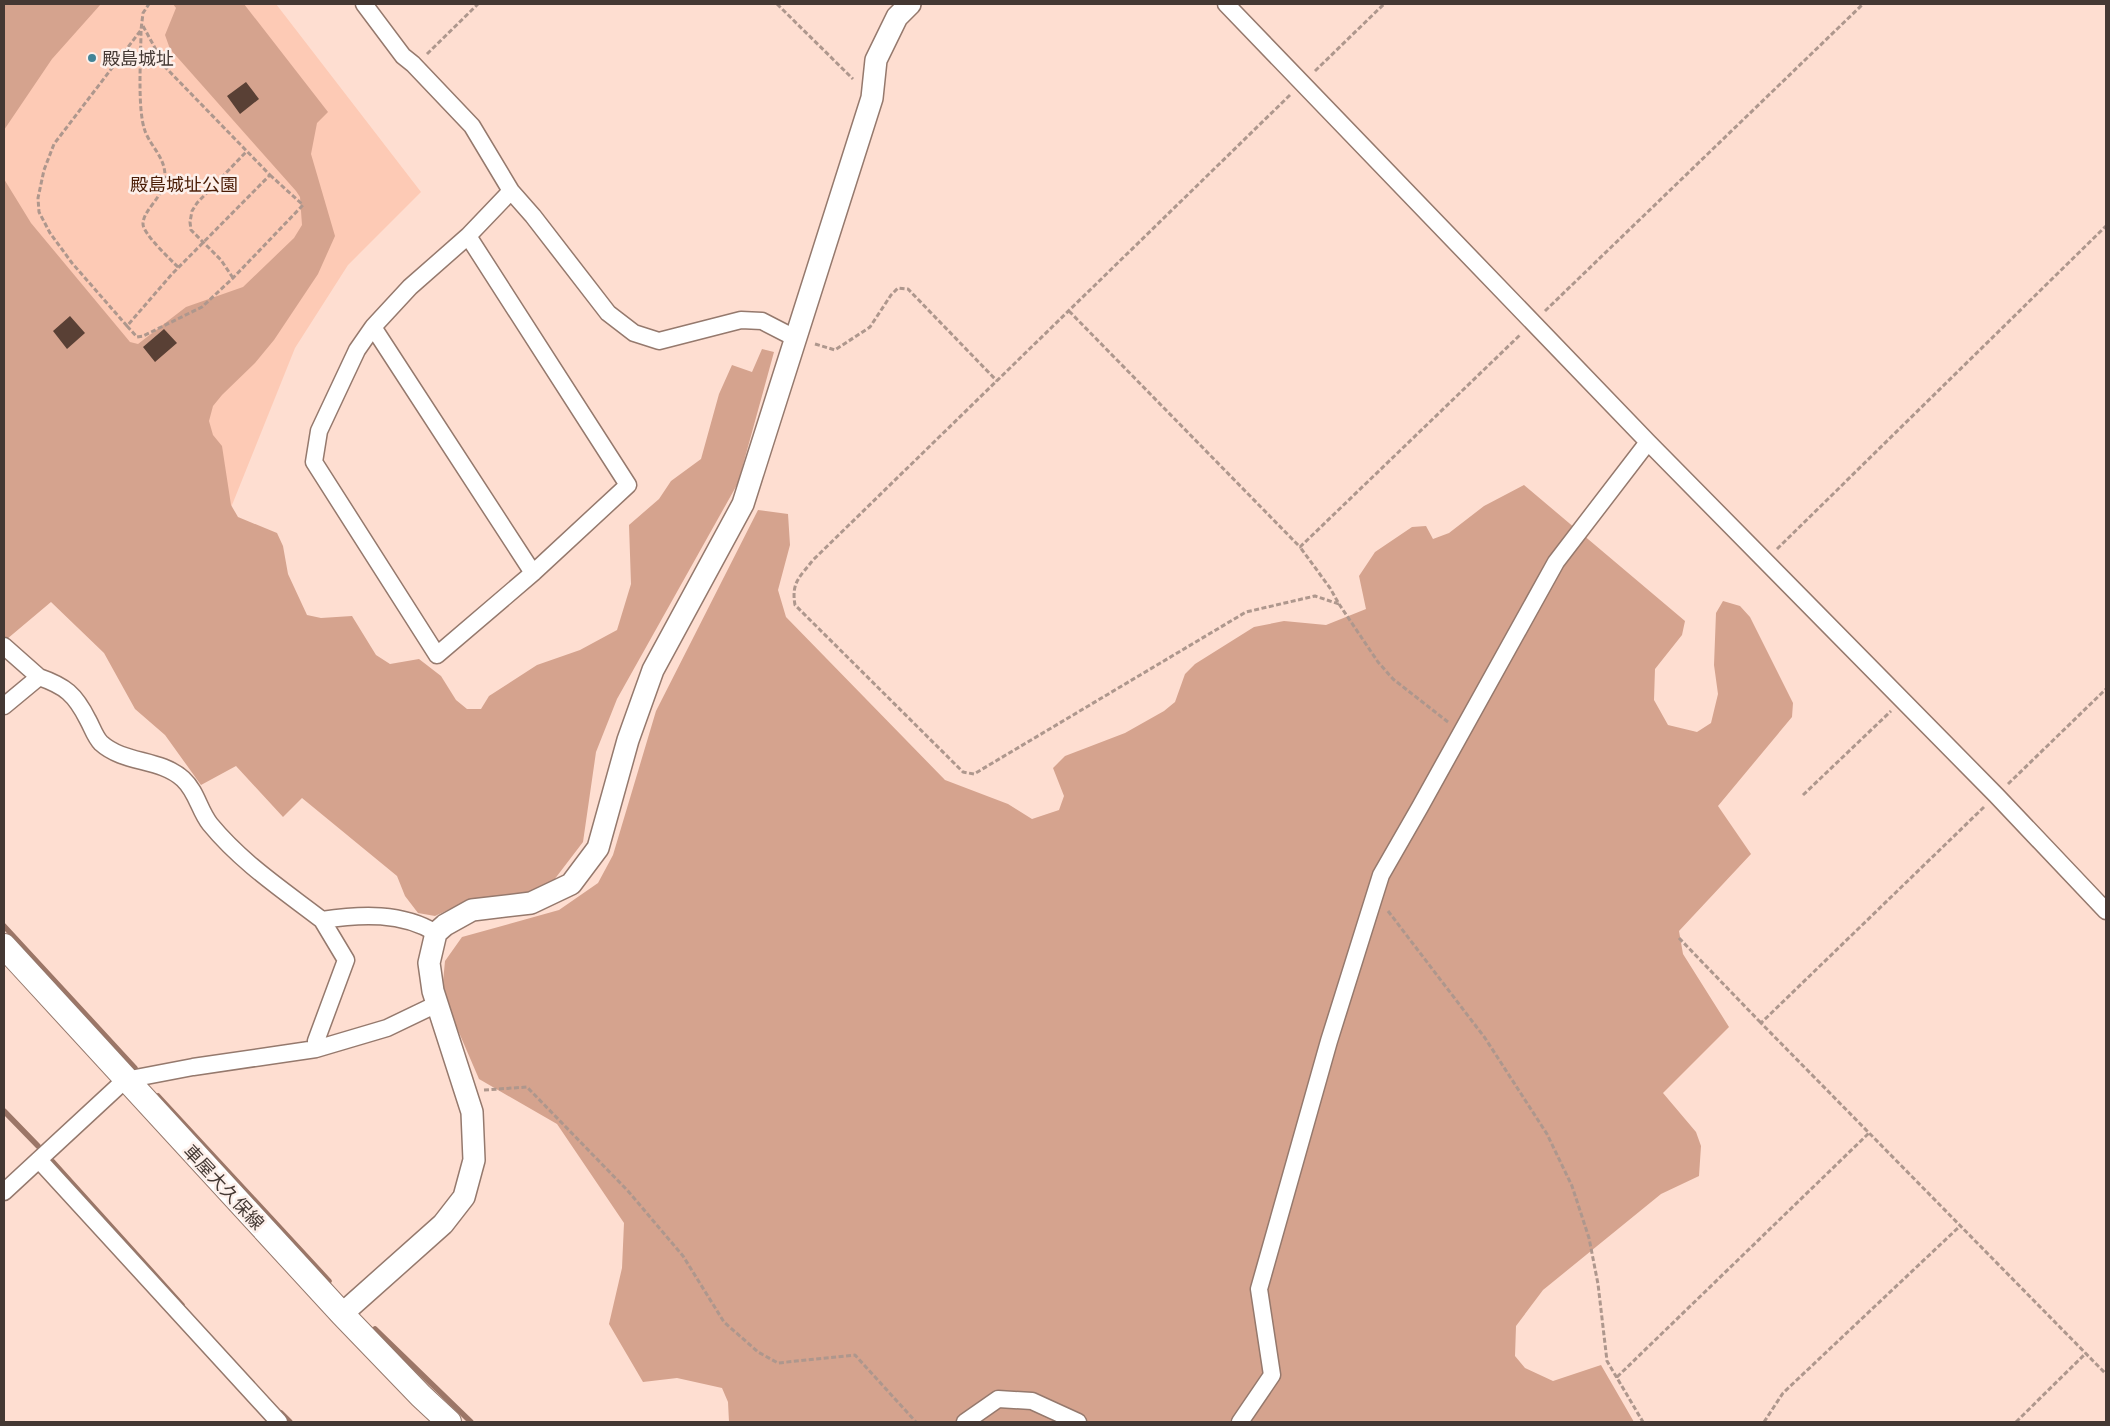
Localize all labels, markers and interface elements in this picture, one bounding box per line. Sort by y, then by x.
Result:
place label: 殿島城址 [102,47,174,70]
marker: 殿島城址 [86,52,98,64]
park label: 殿島城址公園 [130,173,238,196]
street label: 車屋大久保線 [179,1140,269,1234]

